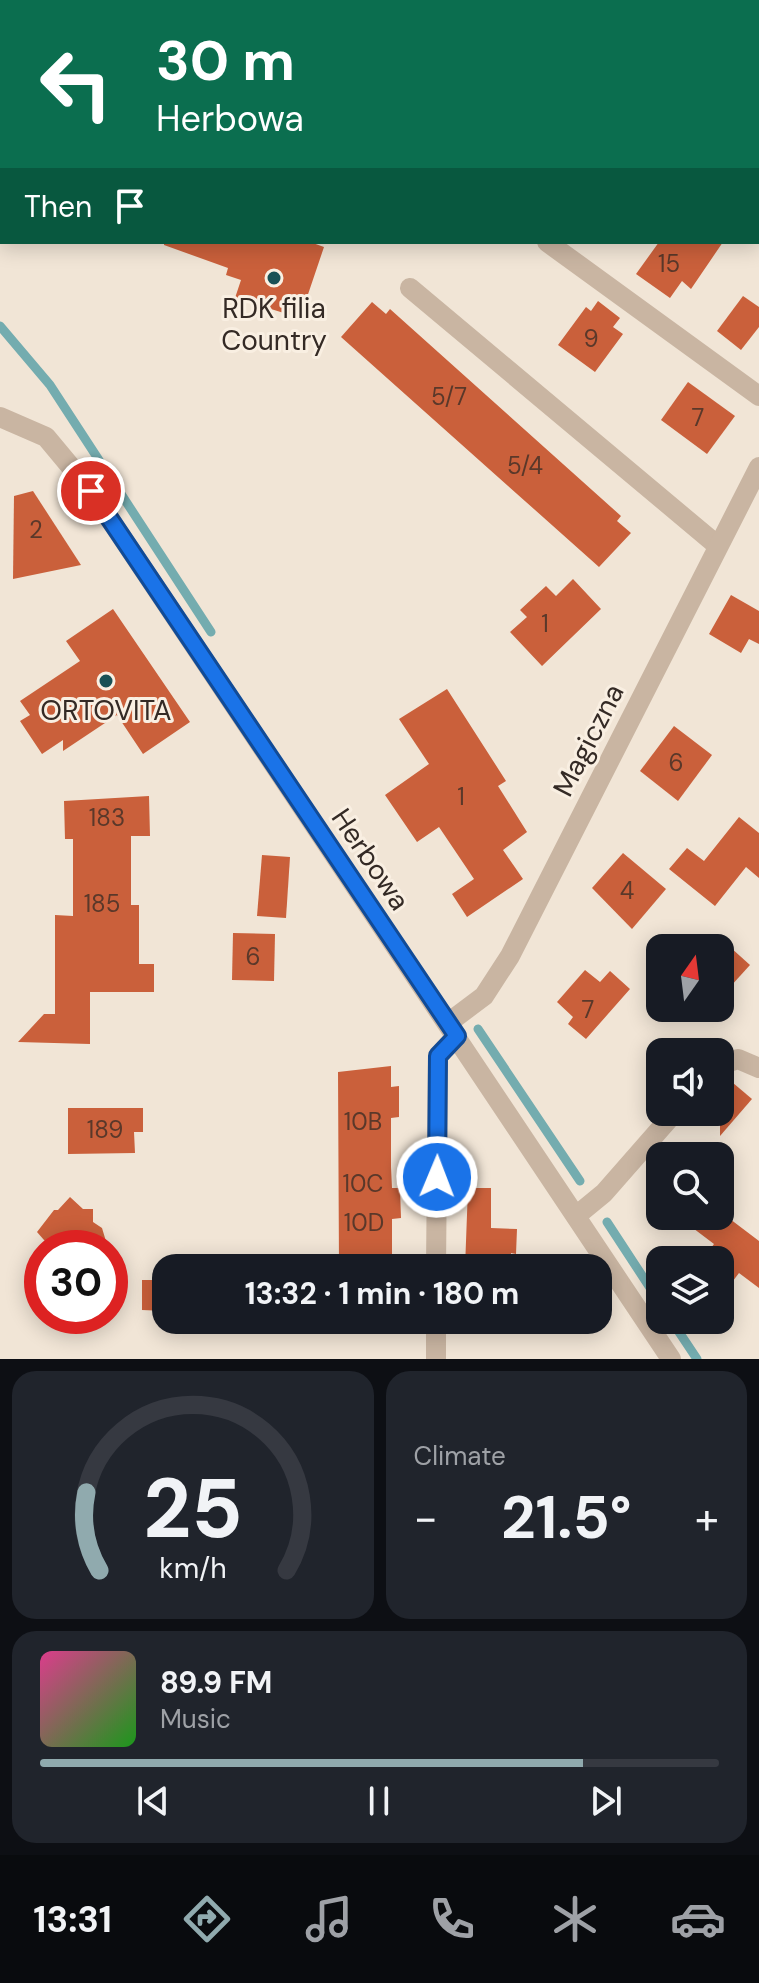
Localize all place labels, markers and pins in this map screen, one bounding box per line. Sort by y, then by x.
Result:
marker: RDK filia Country [265,269,283,287]
place label: RDK filia Country [221,290,327,359]
pin [57,457,125,525]
marker: ORTOVITA [97,672,115,690]
place label: ORTOVITA [40,692,172,729]

